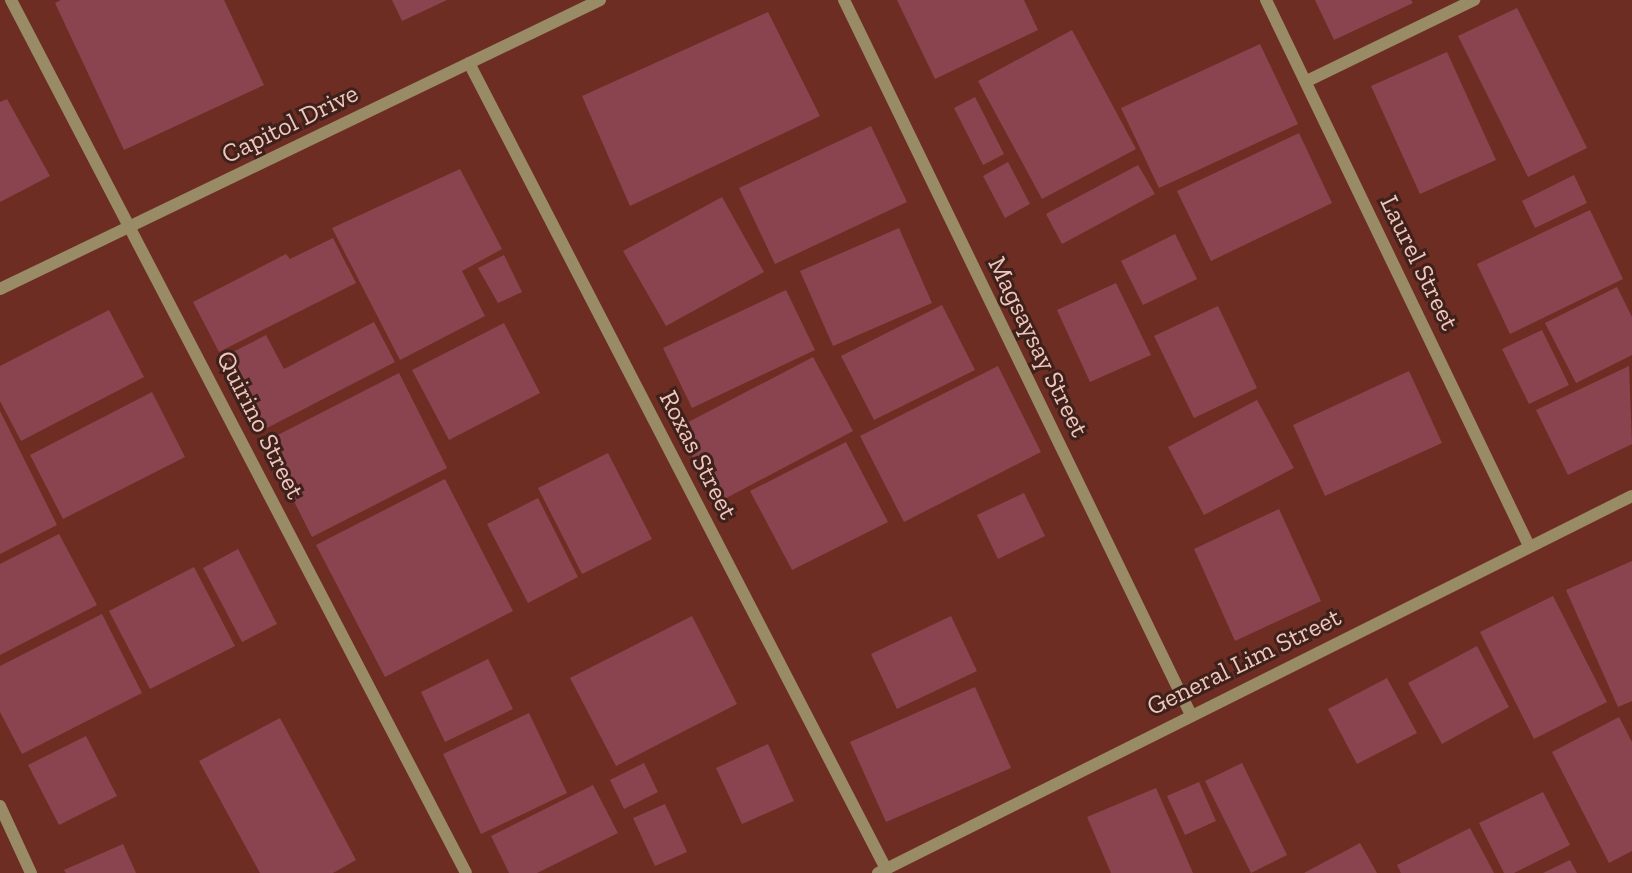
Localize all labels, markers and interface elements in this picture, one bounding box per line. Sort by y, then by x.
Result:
street label: Capitol Drive [217,78,363,170]
street label: Laurel Street [1373,191,1465,335]
street label: Magsaysay Street [981,252,1095,442]
street label: Quirino Street [209,346,311,504]
street label: Roxas Street [652,385,744,525]
street label: General Lim Street [1142,602,1346,722]

